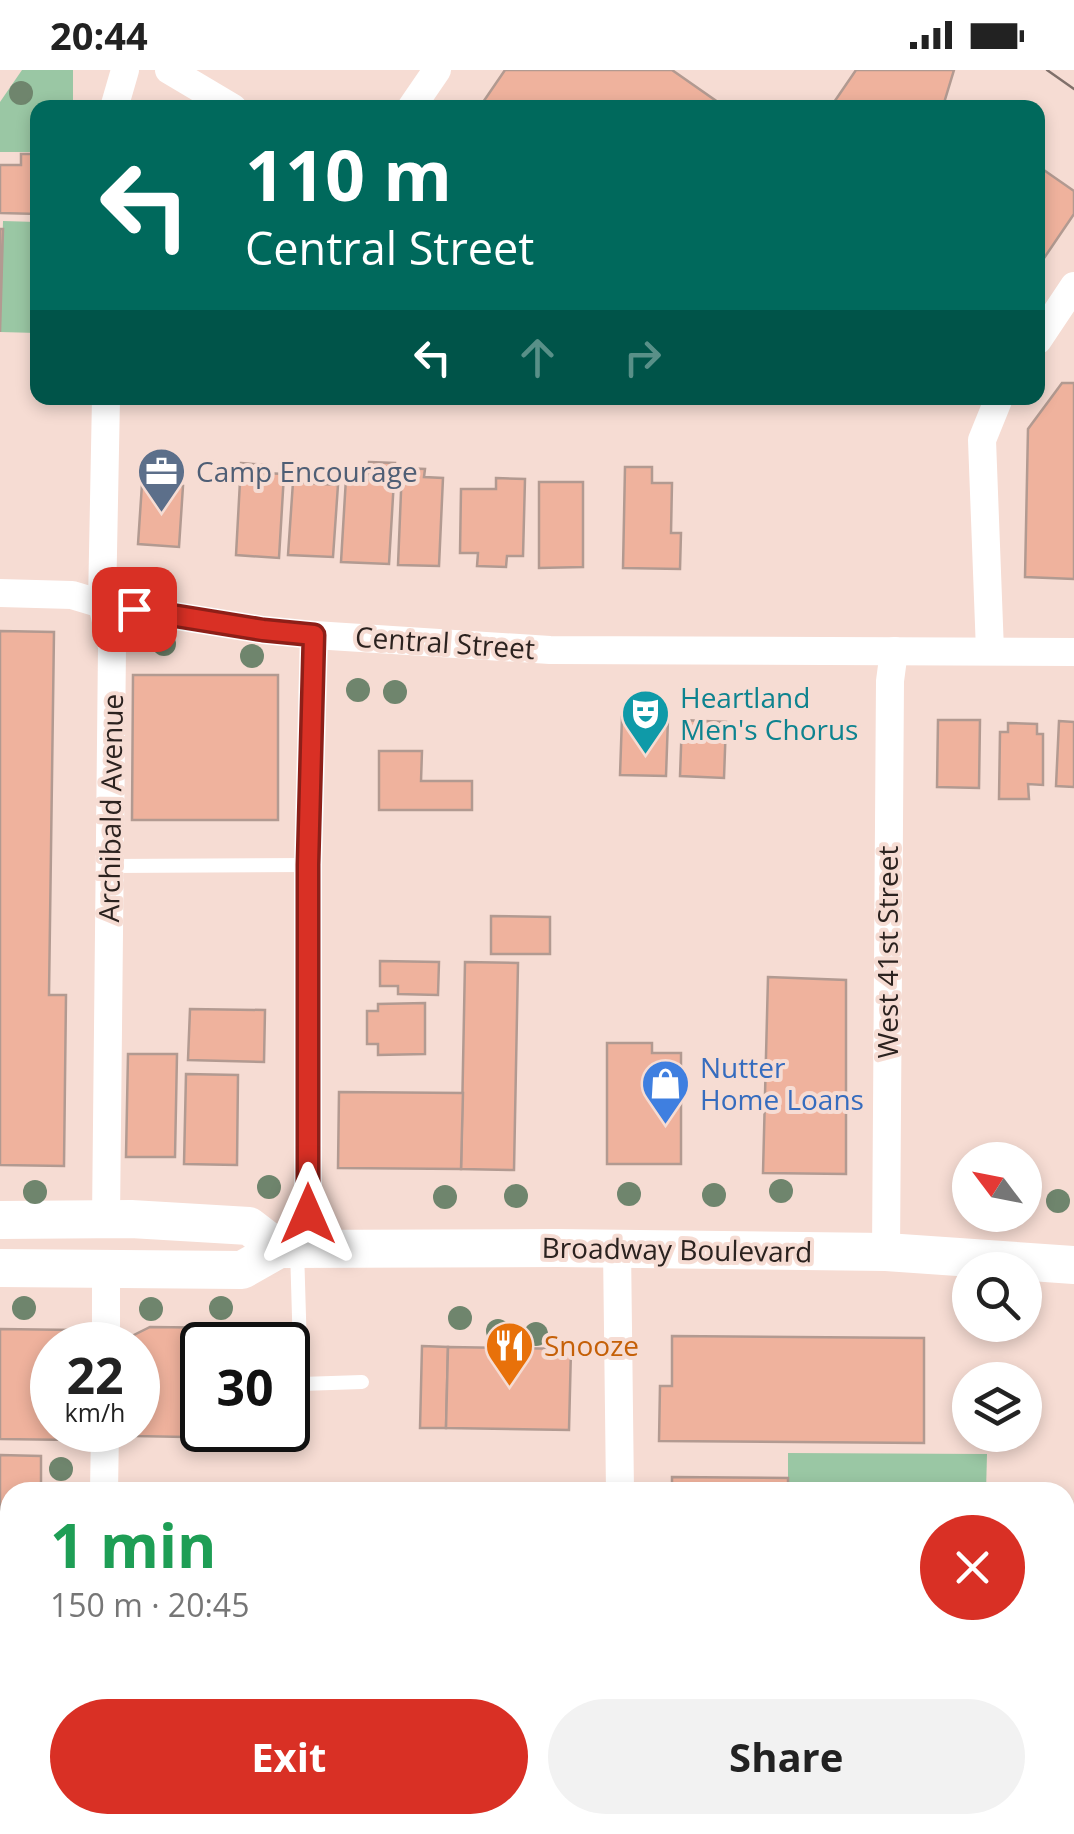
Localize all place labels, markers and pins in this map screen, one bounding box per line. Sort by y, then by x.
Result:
office icon: Camp Encourage [135,446,187,514]
place label: Camp Encourage [196,452,418,490]
pin [92,567,177,652]
place label: Heartland Men's Chorus [680,678,858,748]
theatre icon: Heartland Men's Chorus [619,688,671,756]
place label: Nutter Home Loans [700,1048,864,1118]
shop icon: Nutter Home Loans [639,1058,691,1126]
restaurant icon: Snooze [483,1320,535,1388]
place label: Snooze [544,1326,639,1364]

